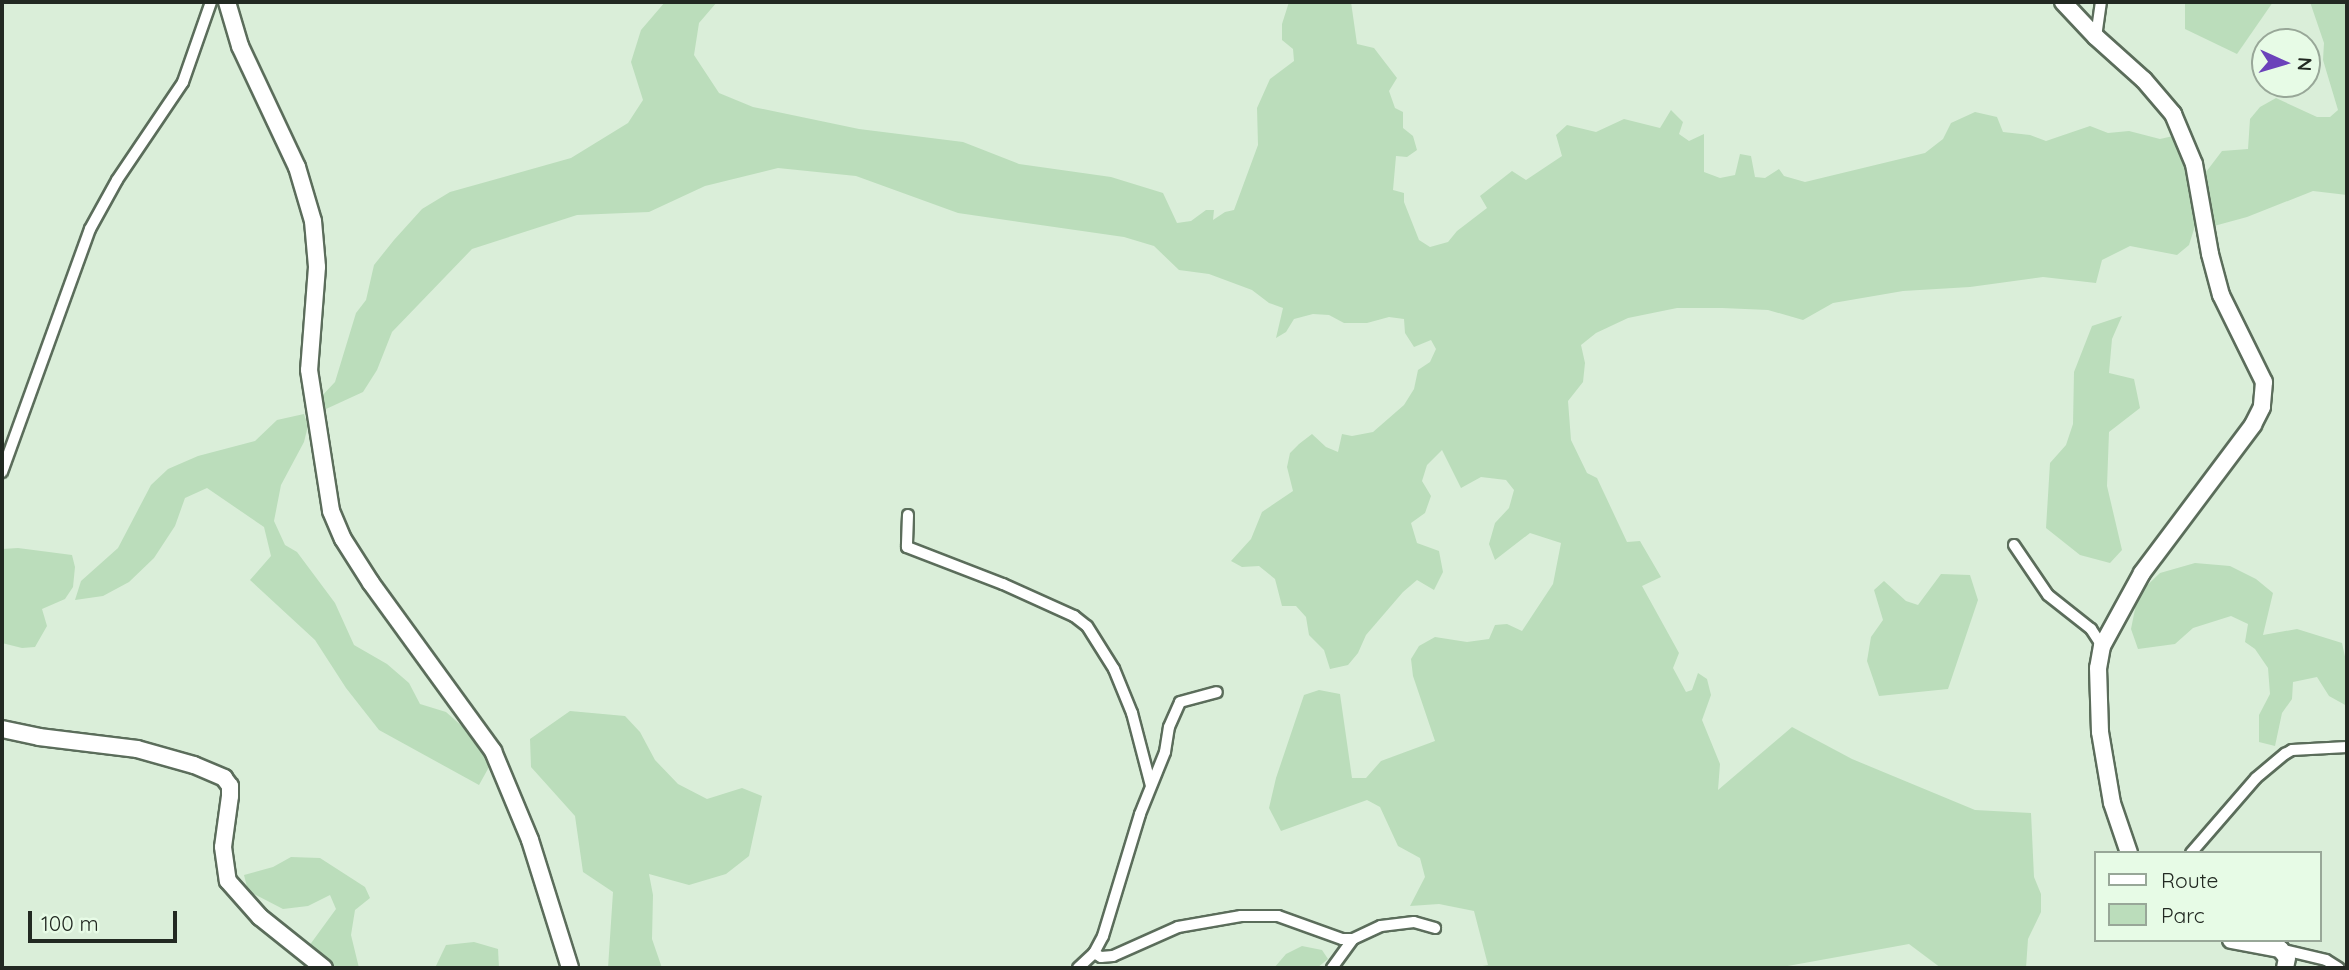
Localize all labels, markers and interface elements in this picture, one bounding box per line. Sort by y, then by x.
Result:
north arrow [2251,28,2321,98]
text: N [2292,57,2317,72]
legend [2094,851,2321,942]
text: Route [2161,867,2218,893]
scale bar [32,897,180,941]
text: Parc [2161,902,2205,928]
text: 100 m [41,910,99,936]

